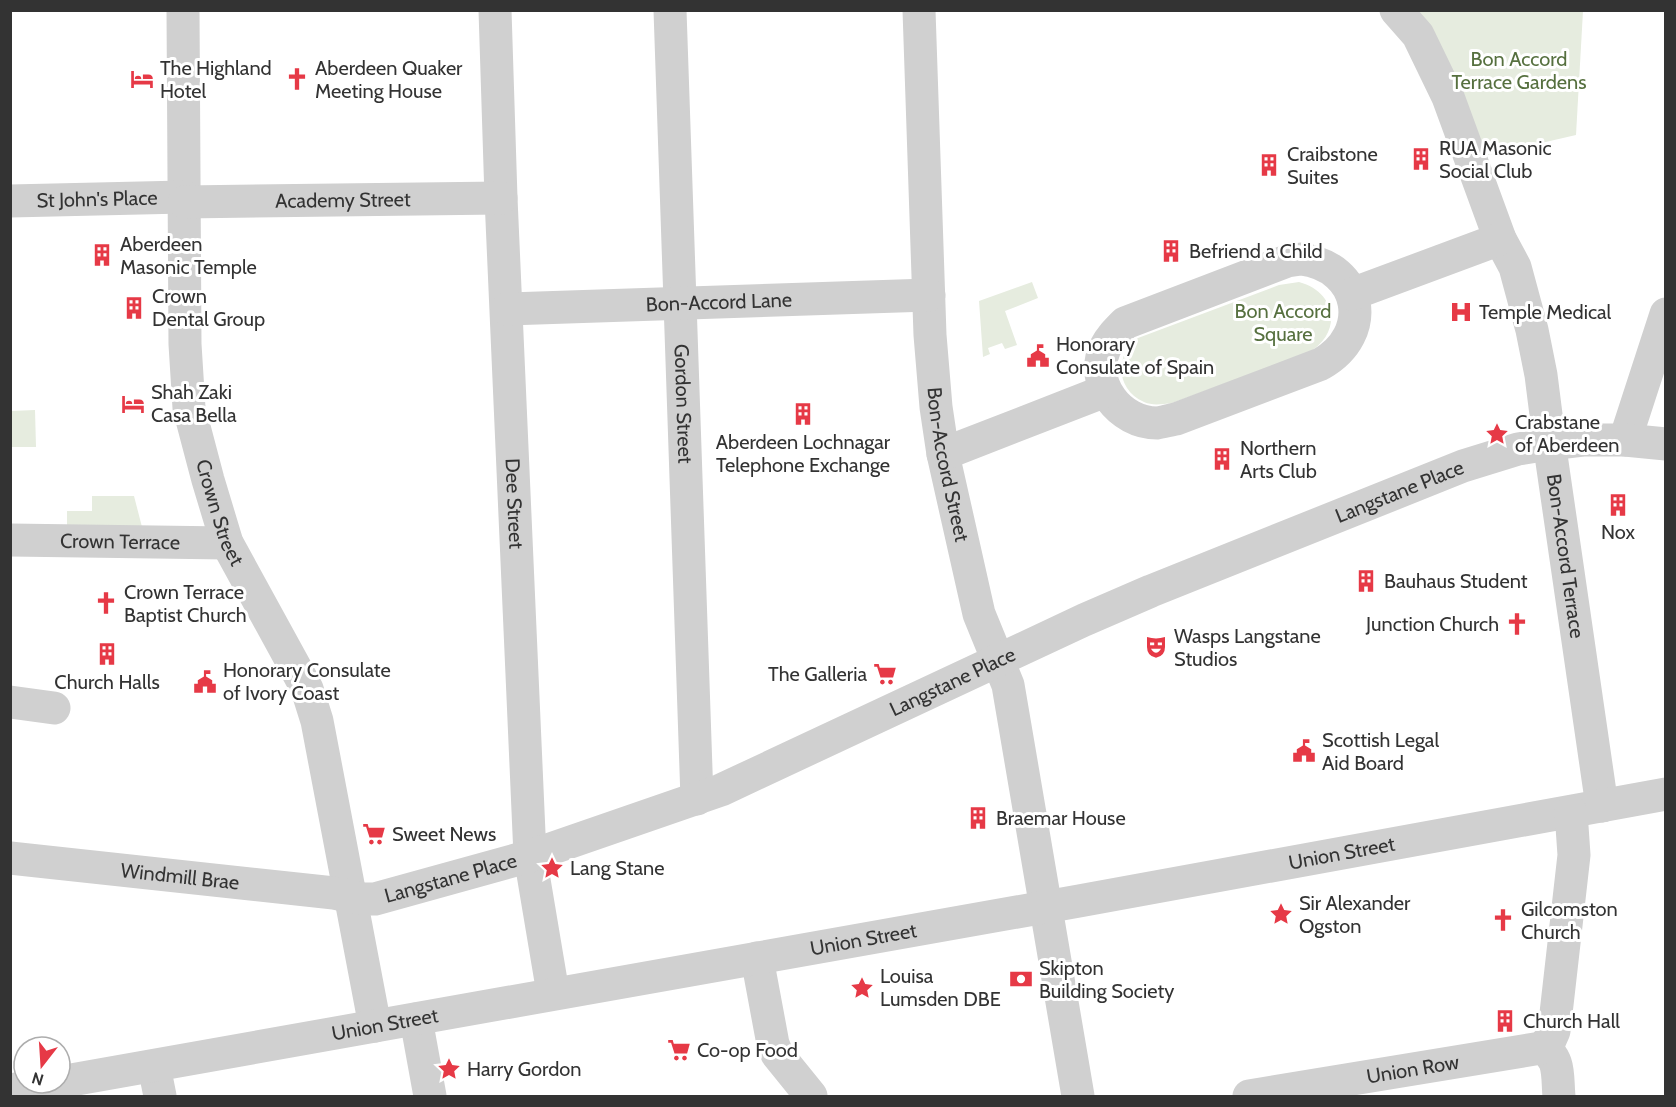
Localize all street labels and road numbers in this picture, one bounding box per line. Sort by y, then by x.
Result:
street label: St John's Place [36,186,158,212]
street label: Academy Street [275,187,411,213]
street label: Bon-Accord Lane [645,288,792,316]
street label: Gordon Street [669,344,698,464]
street label: Bon-Accord Street [922,386,974,544]
street label: Langstane Place [1332,455,1467,528]
street label: Crown Street [191,457,249,570]
street label: Dee Street [500,458,528,550]
street label: Bon-Accord Terrace [1542,472,1589,640]
street label: Crown Terrace [60,529,180,554]
street label: Langstane Place [886,642,1019,721]
street label: Union Street [1287,832,1397,875]
street label: Langstane Place [382,848,520,908]
street label: Windmill Brae [120,858,240,895]
street label: Union Street [808,918,919,961]
street label: Union Street [330,1003,440,1046]
street label: Union Row [1365,1050,1461,1088]

